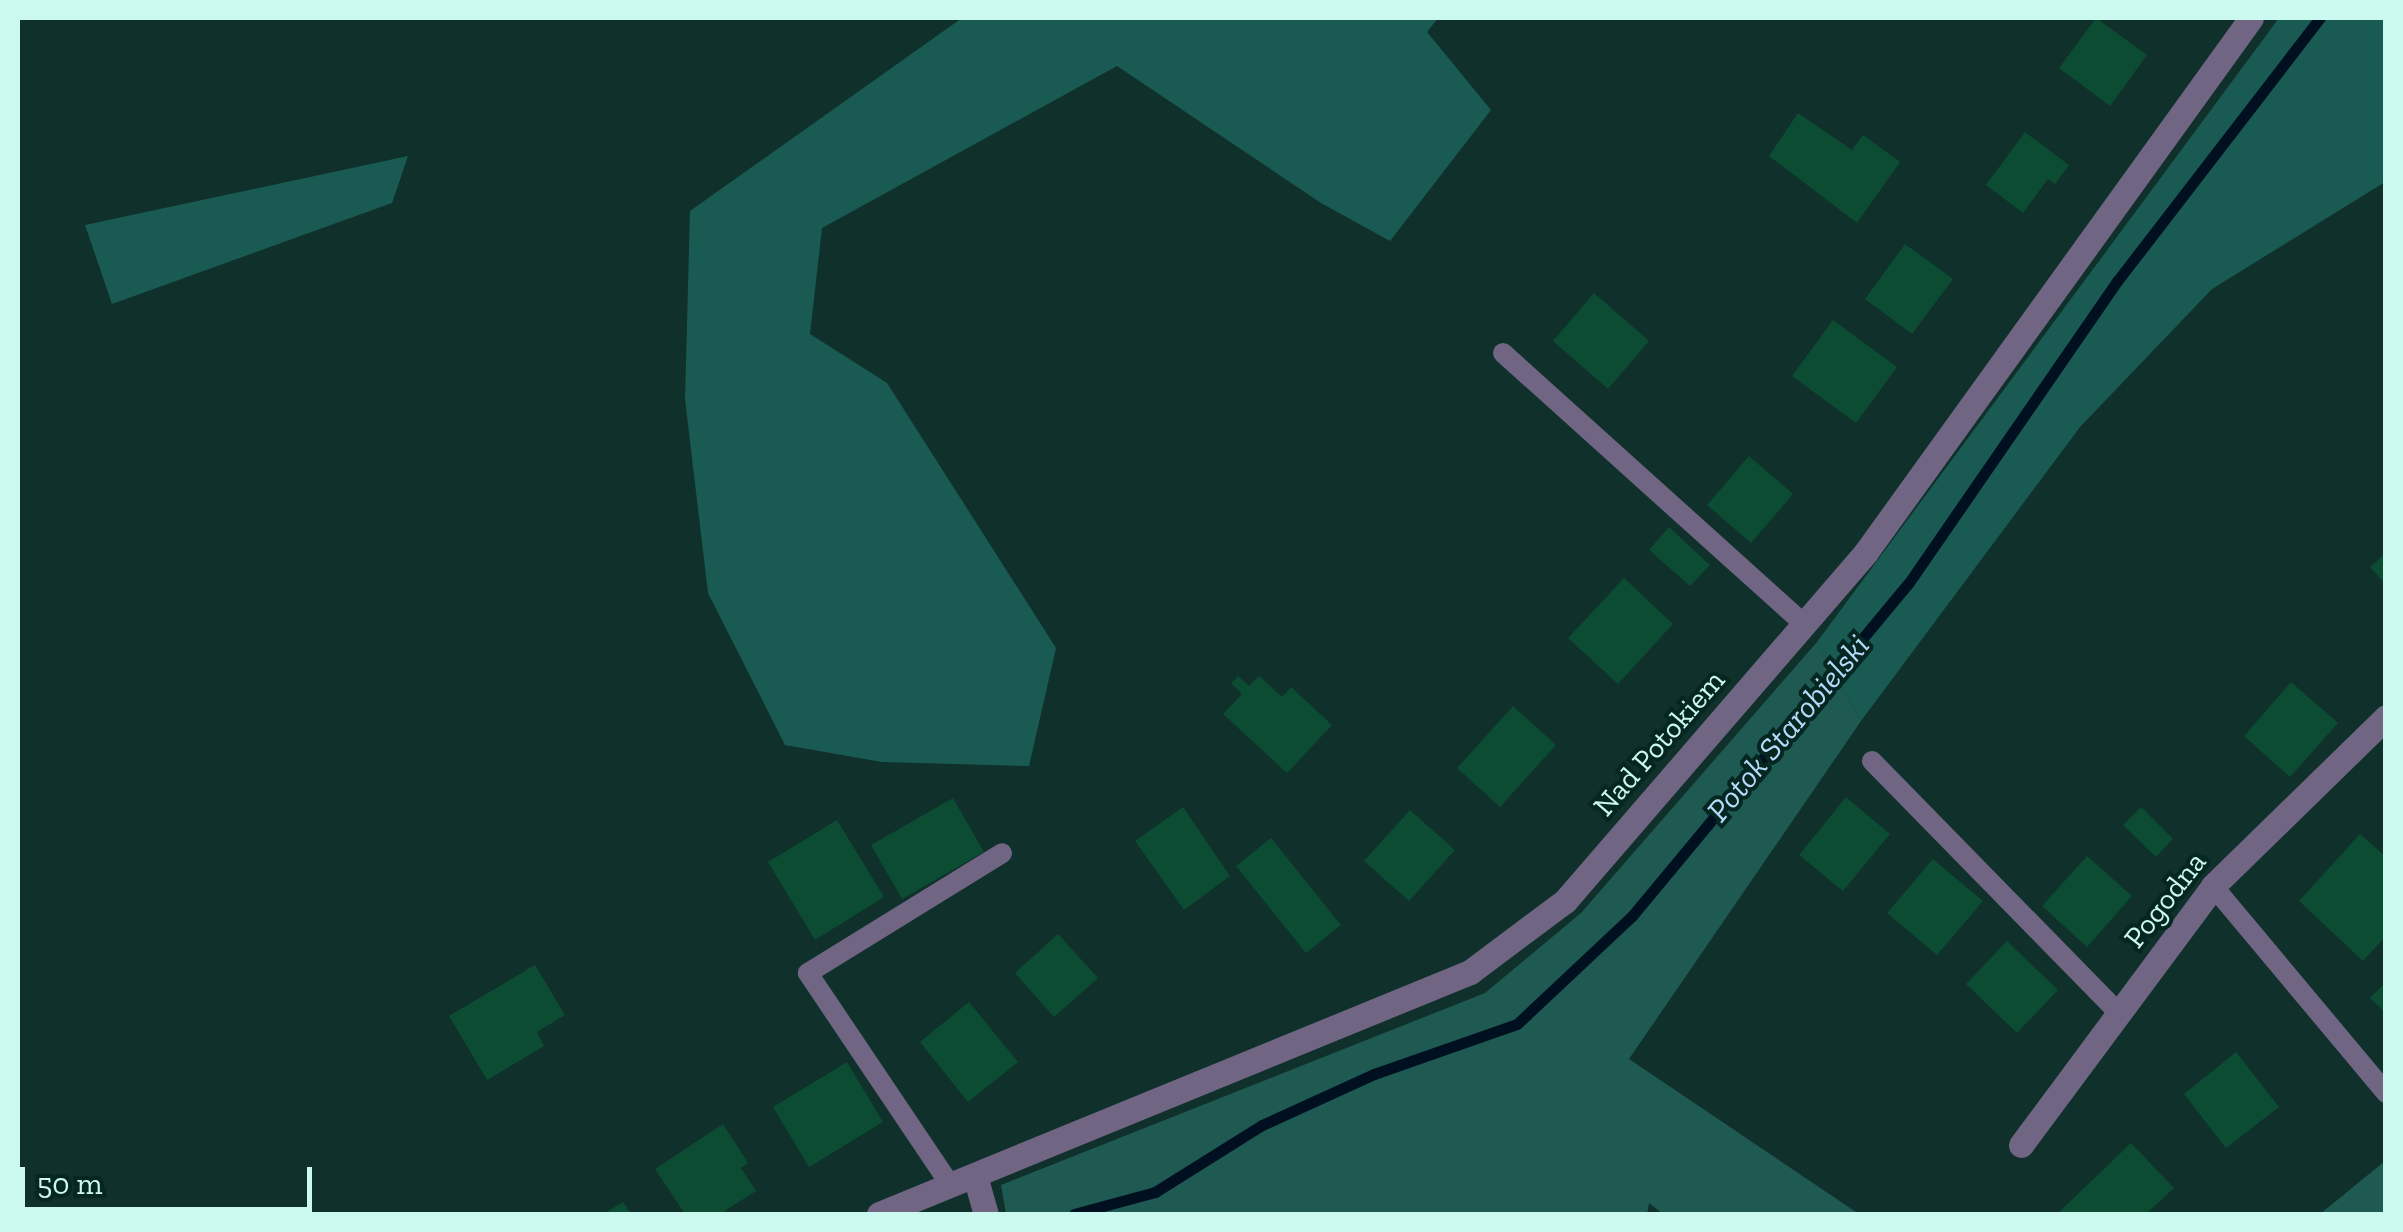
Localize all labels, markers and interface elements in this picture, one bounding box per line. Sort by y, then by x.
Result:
water label: Potok Starobielski [1699,627,1877,829]
street label: Nad Potokiem [1586,663,1732,823]
street label: Pogodna [2116,845,2214,955]
scale bar [25,1147,318,1209]
text: 50 m [37,1166,102,1202]

